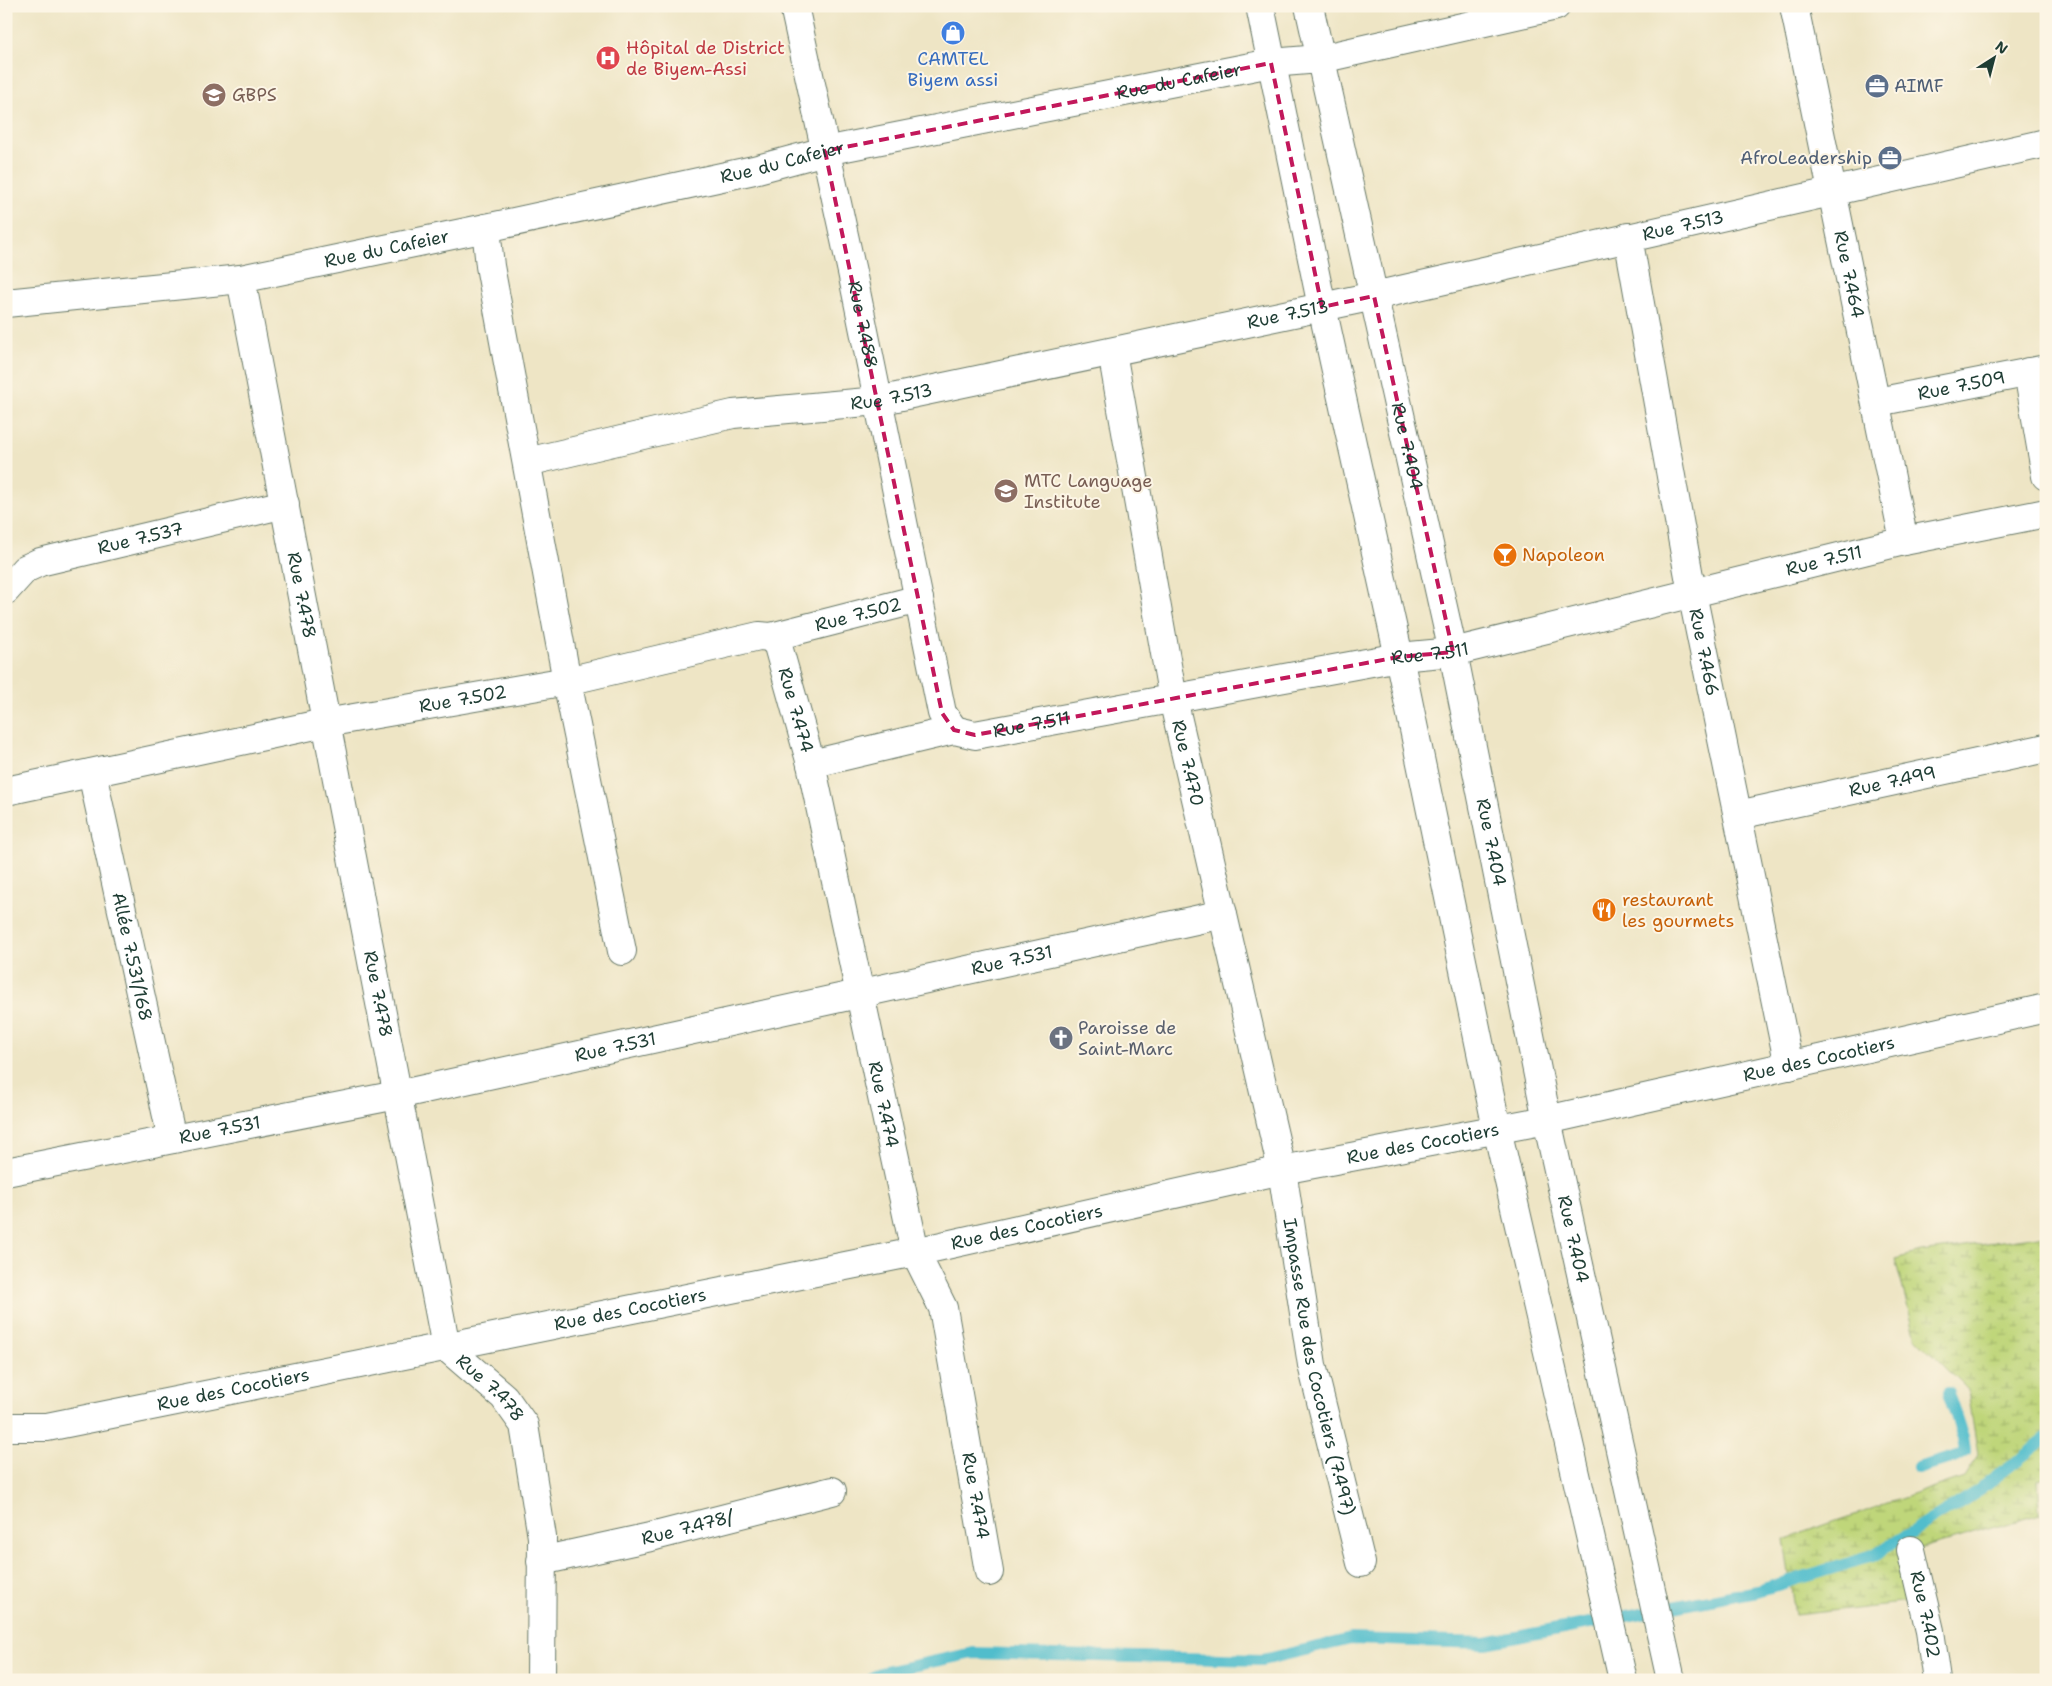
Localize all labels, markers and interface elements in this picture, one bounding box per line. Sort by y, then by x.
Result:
shop icon: CAMTEL Biyem assi [940,20,966,46]
north arrow [1970,32,2020,82]
place label: Hôpital de District de Biyem-Assi [626,36,785,81]
text: N [1992,37,2011,58]
hospital icon: Hôpital de District de Biyem-Assi [595,45,621,71]
place label: CAMTEL Biyem assi [908,47,998,92]
street label: Rue du Cafeier [1114,57,1244,105]
office icon: AIMF [1864,73,1890,99]
place label: AIMF [1894,74,1944,98]
school or university icon: GBPS [201,82,227,108]
place label: GBPS [232,83,277,107]
street label: Rue du Cafeier [718,135,846,189]
office icon: AfroLeadership [1877,145,1903,171]
place label: AfroLeadership [1740,146,1872,170]
street label: Rue 7.513 [1640,205,1726,247]
street label: Rue du Cafeier [322,224,451,273]
street label: Rue 7.464 [1828,229,1870,320]
street label: Rue 7.488 [842,279,883,371]
street label: Rue 7.513 [1245,294,1331,335]
street label: Rue 7.509 [1915,365,2007,406]
street label: Rue 7.513 [849,378,935,415]
street label: Rue 7.404 [1386,400,1429,492]
place label: MTC Language Institute [1024,469,1152,514]
school or university icon: MTC Language Institute [993,478,1019,504]
street label: Rue 7.537 [95,517,186,560]
street label: Rue 7.511 [1783,540,1865,582]
bar icon: Napoleon [1492,542,1518,568]
place label: Napoleon [1522,543,1605,567]
street label: Rue 7.478 [282,550,322,641]
street label: Rue 7.502 [812,592,904,637]
street label: Rue 7.466 [1683,606,1725,698]
street label: Rue 7.511 [1389,636,1472,670]
street label: Rue 7.474 [773,665,819,756]
street label: Rue 7.502 [417,680,508,718]
street label: Rue 7.511 [991,706,1072,743]
street label: Rue 7.470 [1166,717,1209,809]
street label: Rue 7.499 [1847,760,1938,803]
street label: Rue 7.404 [1471,796,1512,888]
place label: restaurant les gourmets [1622,888,1734,933]
street label: Allée 7.531/168 [106,890,158,1023]
restaurant icon: restaurant les gourmets [1591,897,1617,923]
street label: Rue 7.531 [969,940,1055,981]
street label: Rue 7.478 [358,949,398,1039]
place label: Paroisse de Saint-Marc [1078,1016,1176,1061]
church icon: Paroisse de Saint-Marc [1048,1025,1074,1051]
street label: Rue 7.531 [572,1027,658,1068]
street label: Rue des Cocotiers [1741,1030,1897,1088]
street label: Rue 7.474 [863,1059,904,1150]
street label: Rue 7.531 [177,1110,263,1150]
street label: Rue des Cocotiers [1345,1117,1501,1170]
street label: Rue 7.404 [1552,1193,1595,1285]
street label: Rue des Cocotiers [949,1198,1105,1256]
street label: Impasse Rue des Cocotiers (7.497) [1278,1216,1361,1518]
street label: Rue des Cocotiers [552,1282,708,1336]
street label: Rue 7.478 [451,1349,530,1427]
street label: Rue des Cocotiers [155,1362,311,1417]
street label: Rue 7.474 [956,1450,995,1541]
street label: Rue 7.478/ [639,1504,737,1551]
street label: Rue 7.402 [1904,1568,1946,1659]

